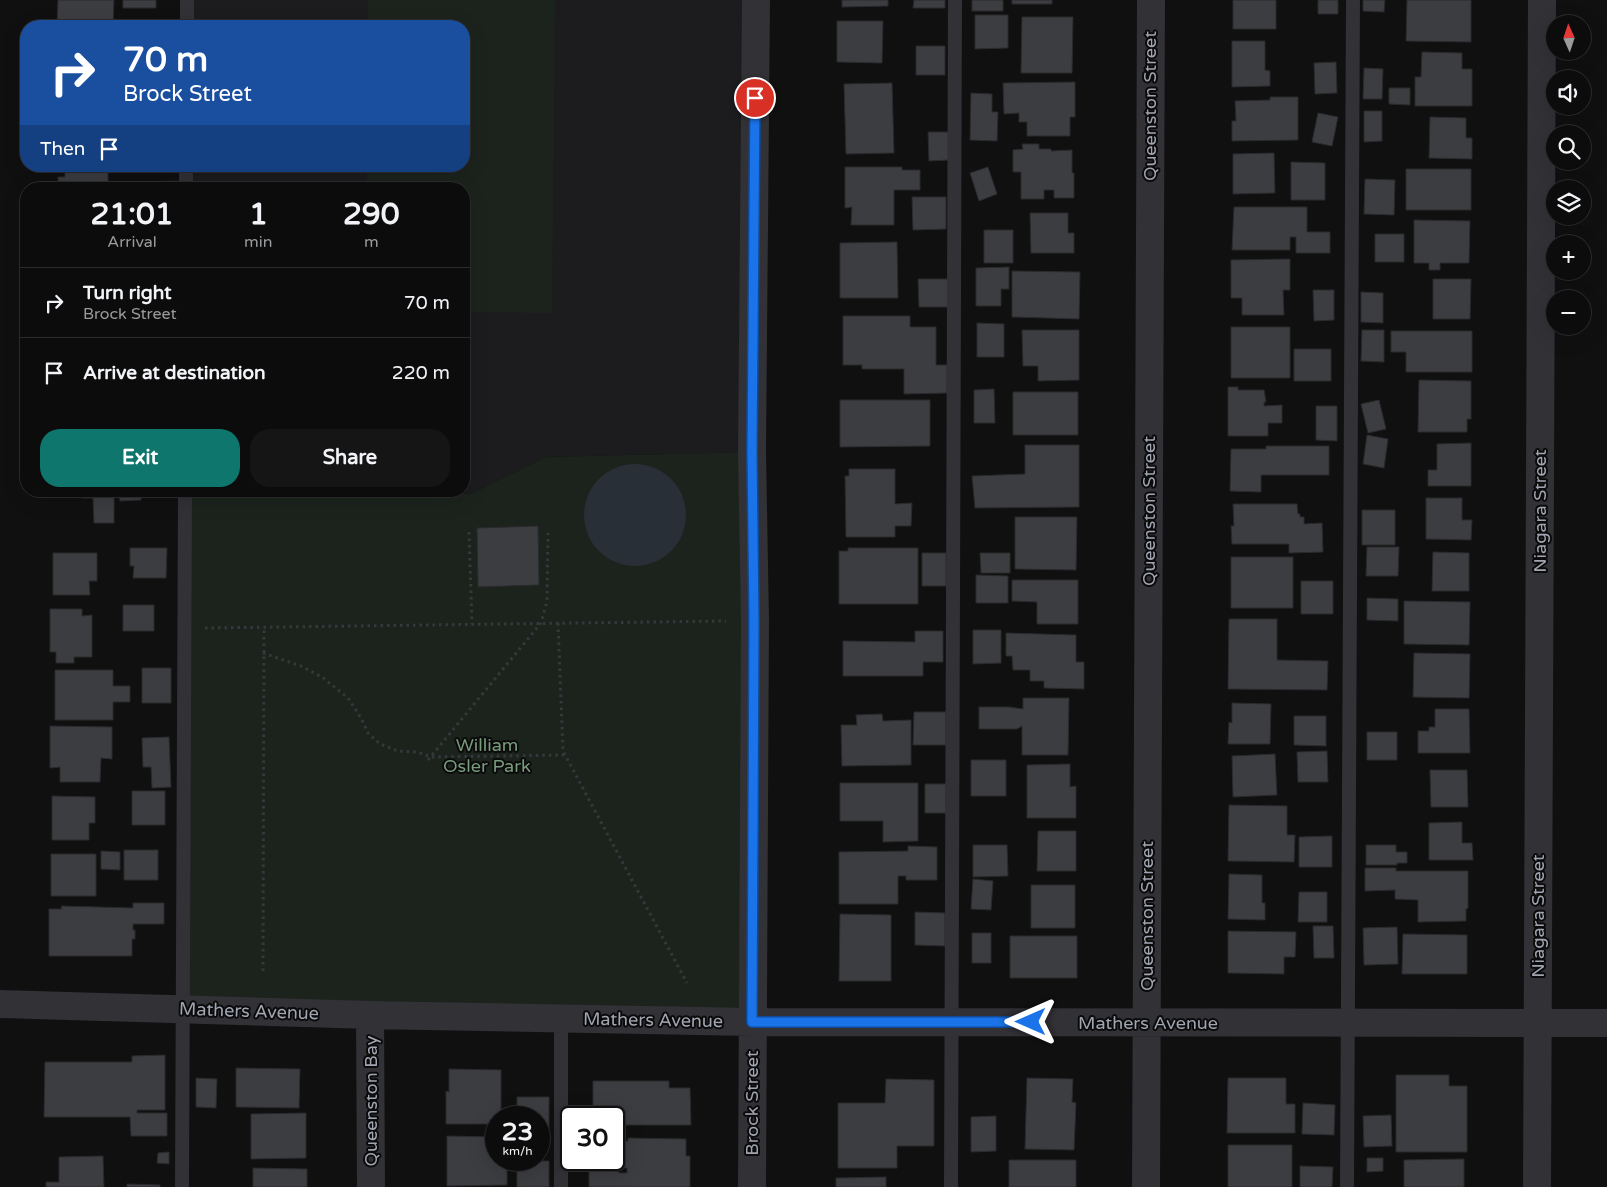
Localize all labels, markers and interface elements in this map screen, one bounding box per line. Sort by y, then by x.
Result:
north arrow [1546,15,1591,60]
map controls [1546,15,1591,335]
street label: Queenston Street [1139,31,1161,181]
text: 70 m [123,39,208,81]
icon: right [40,40,105,105]
button: sound [1546,70,1591,115]
pin [734,77,776,119]
text: Brock Street [123,81,252,107]
icon: arrive [741,84,769,112]
button: search [1546,125,1591,170]
icon: arrive [95,135,123,163]
text: Then [40,138,85,160]
button: layers [1546,180,1591,225]
text: 21:01 [90,196,174,233]
text: 1 [249,196,268,233]
text: 290 [343,196,400,233]
text: Arrival [107,232,157,252]
text: min [244,232,273,252]
text: m [364,232,379,252]
button: + [1546,235,1591,280]
text: Turn right [83,282,171,304]
icon: right [40,289,68,317]
button: − [1546,290,1591,335]
text: 70 m [404,292,450,314]
text: Brock Street [83,304,177,324]
icon: arrive [40,359,68,387]
text: Arrive at destination [83,362,266,384]
text: 220 m [392,362,450,384]
button: Exit [40,429,240,487]
button: Share [250,429,450,487]
street label: Queenston Street [1138,436,1160,586]
street label: Niagara Street [1529,449,1551,573]
park label: William Osler Park [443,734,531,777]
street label: Queenston Street [1136,841,1158,991]
street label: Niagara Street [1527,854,1549,978]
position arrow [1004,995,1056,1047]
street label: Mathers Avenue [179,998,319,1024]
street label: Mathers Avenue [583,1008,723,1032]
street label: Mathers Avenue [1078,1012,1218,1034]
street label: Queenston Bay [360,1035,382,1166]
street label: Brock Street [741,1050,763,1156]
speed limit sign: 30 [560,1106,625,1171]
text: 23 [502,1117,533,1147]
text: km/h [502,1144,533,1158]

